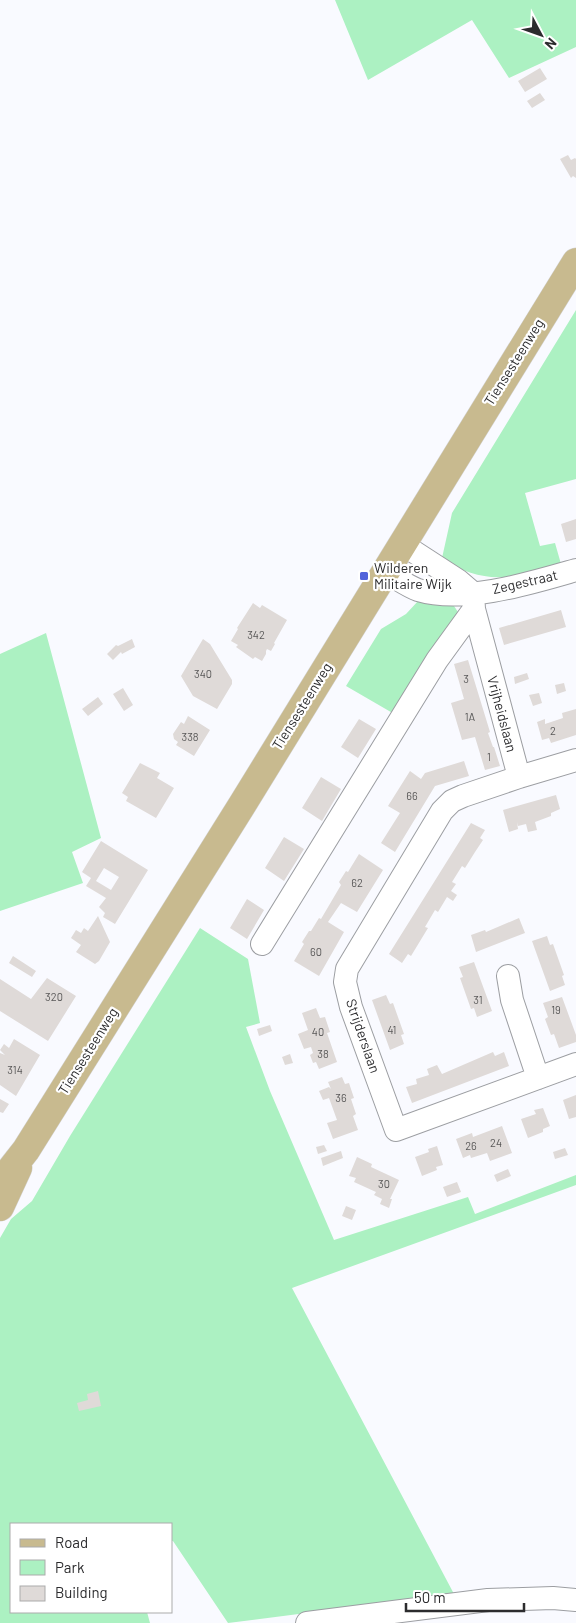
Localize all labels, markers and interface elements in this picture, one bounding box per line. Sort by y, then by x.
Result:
north arrow [516,10,566,60]
text: N [542,35,561,53]
street label: Tiensesteenweg [480,315,547,408]
place label: Wilderen Militaire Wijk [374,559,452,592]
street label: Zegestraat [491,566,559,597]
marker: Wilderen Militaire Wijk [358,570,370,582]
house number: 342 [247,628,265,641]
street label: Tiensesteenweg [268,659,335,752]
house number: 340 [194,667,212,680]
house number: 3 [463,672,469,685]
street label: Vrijheidslaan [484,674,521,754]
house number: 1A [465,710,476,723]
house number: 2 [550,724,556,737]
house number: 338 [181,730,199,743]
house number: 1 [487,750,491,763]
house number: 66 [406,789,418,802]
house number: 62 [351,876,363,889]
house number: 60 [310,945,322,958]
house number: 320 [45,990,63,1003]
house number: 31 [473,993,483,1006]
street label: Strijderslaan [343,997,384,1075]
house number: 19 [551,1003,561,1016]
street label: Tiensesteenweg [54,1004,121,1097]
house number: 41 [388,1023,396,1036]
house number: 40 [312,1025,324,1038]
house number: 38 [317,1047,329,1060]
house number: 314 [7,1063,23,1076]
house number: 36 [335,1091,347,1104]
house number: 24 [490,1136,502,1149]
house number: 26 [465,1139,477,1152]
house number: 30 [378,1177,390,1190]
legend [10,1523,172,1613]
text: Road [55,1533,88,1551]
text: Park [55,1558,85,1576]
scale bar [406,1580,524,1612]
text: Building [55,1583,108,1601]
text: 50 m [414,1588,446,1606]

